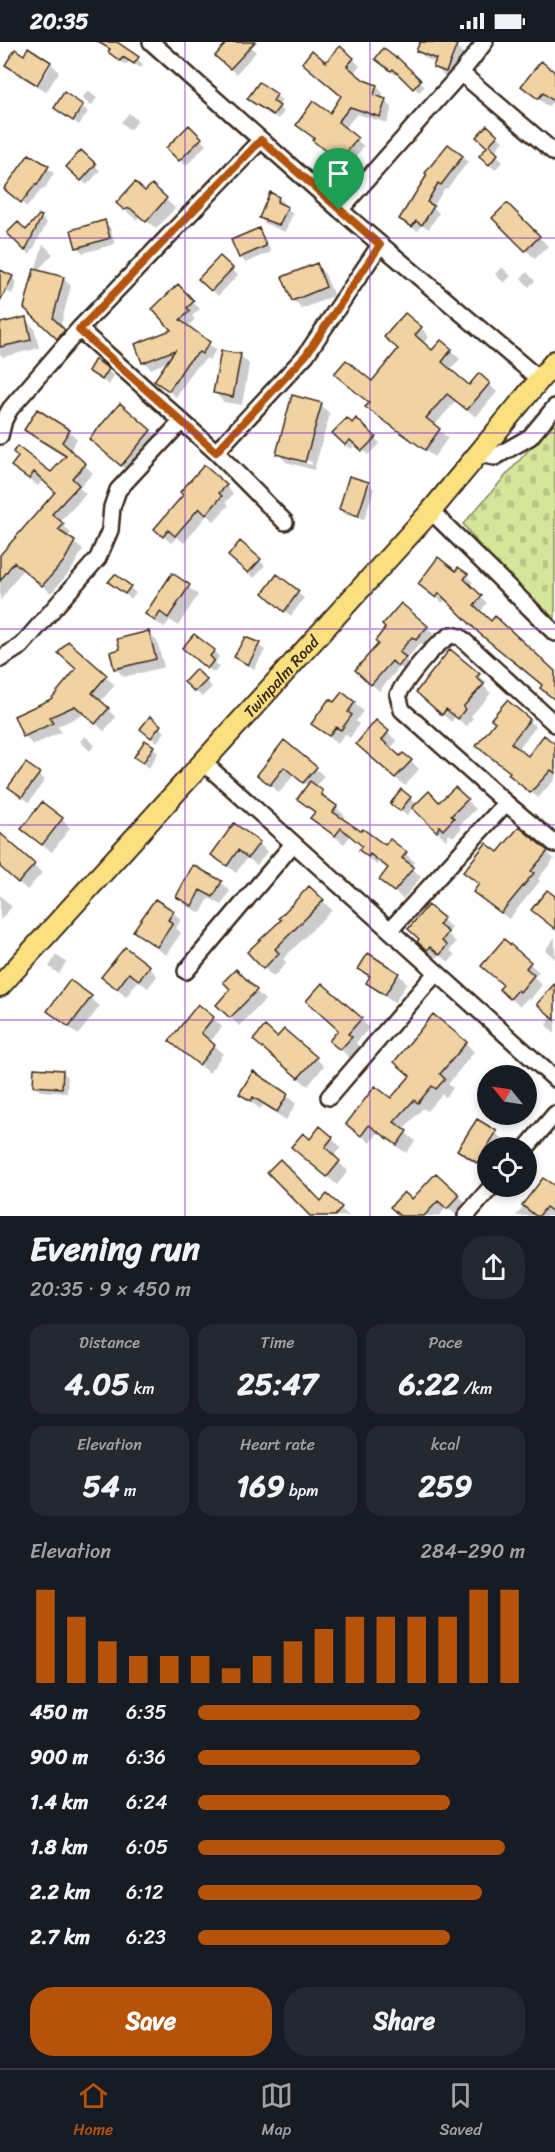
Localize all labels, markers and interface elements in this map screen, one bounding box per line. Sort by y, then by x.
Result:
text: 20:35 [30,2,89,41]
pin [313,148,364,210]
icon: arrive [322,157,355,190]
street label: Twinpalm Road [235,627,327,724]
north arrow [477,1065,537,1125]
map controls [477,1065,537,1197]
button: locate [477,1137,537,1197]
text: Evening run [30,1220,200,1278]
button: share [462,1236,525,1299]
text: 20:35 · 9 × 450 m [30,1272,191,1307]
text: Distance [79,1328,140,1357]
text: Time [261,1328,294,1357]
text: Pace [429,1328,462,1357]
text: 4.05 [64,1357,130,1411]
text: 25:47 [237,1357,318,1411]
text: 6:22 [399,1357,459,1411]
text: km [130,1374,155,1403]
text: /km [459,1374,492,1403]
text: Elevation [77,1430,142,1459]
text: Heart rate [240,1430,315,1459]
text: kcal [431,1430,460,1459]
text: 54 [83,1459,120,1513]
text: 169 [236,1459,285,1513]
text: 259 [418,1459,473,1513]
text: m [120,1476,136,1505]
text: bpm [285,1476,319,1505]
text: Elevation [30,1534,111,1569]
text: 284–290 m [421,1534,525,1569]
text: 450 m [30,1695,88,1730]
text: 6:35 [126,1695,167,1730]
text: 900 m [30,1740,88,1775]
text: 6:36 [126,1740,166,1775]
text: 1.4 km [30,1785,88,1820]
text: 6:24 [126,1785,167,1820]
text: 1.8 km [30,1830,88,1865]
text: 6:05 [126,1830,168,1865]
text: 2.2 km [30,1875,90,1910]
text: 6:12 [126,1875,164,1910]
text: 2.7 km [30,1920,90,1955]
text: 6:23 [126,1920,166,1955]
button: Save [30,1987,272,2056]
button: Share [284,1987,525,2056]
tab: Home [73,2079,113,2144]
tab: Map [260,2079,293,2144]
tab: Saved [439,2079,482,2144]

